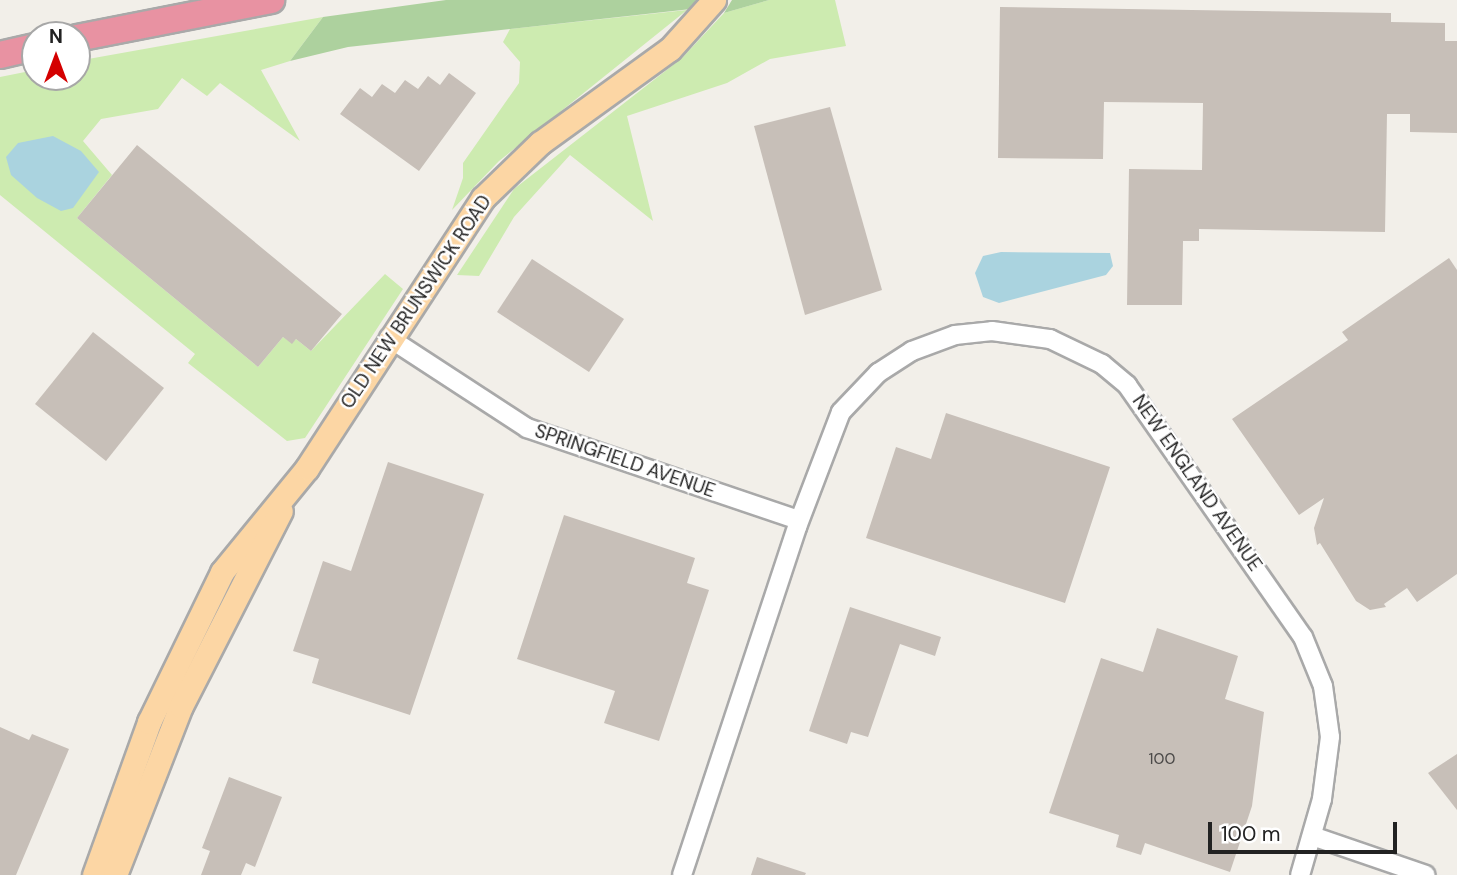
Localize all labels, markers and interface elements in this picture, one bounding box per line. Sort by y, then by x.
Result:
north arrow [21,21,91,91]
text: N [49,24,63,49]
street label: OLD NEW BRUNSWICK ROAD [336,191,496,413]
street label: NEW ENGLAND AVENUE [1127,390,1267,576]
street label: SPRINGFIELD AVENUE [532,419,718,503]
house number: 100 [1149,749,1175,769]
scale bar [1212,808,1401,852]
text: 100 m [1221,820,1281,848]

